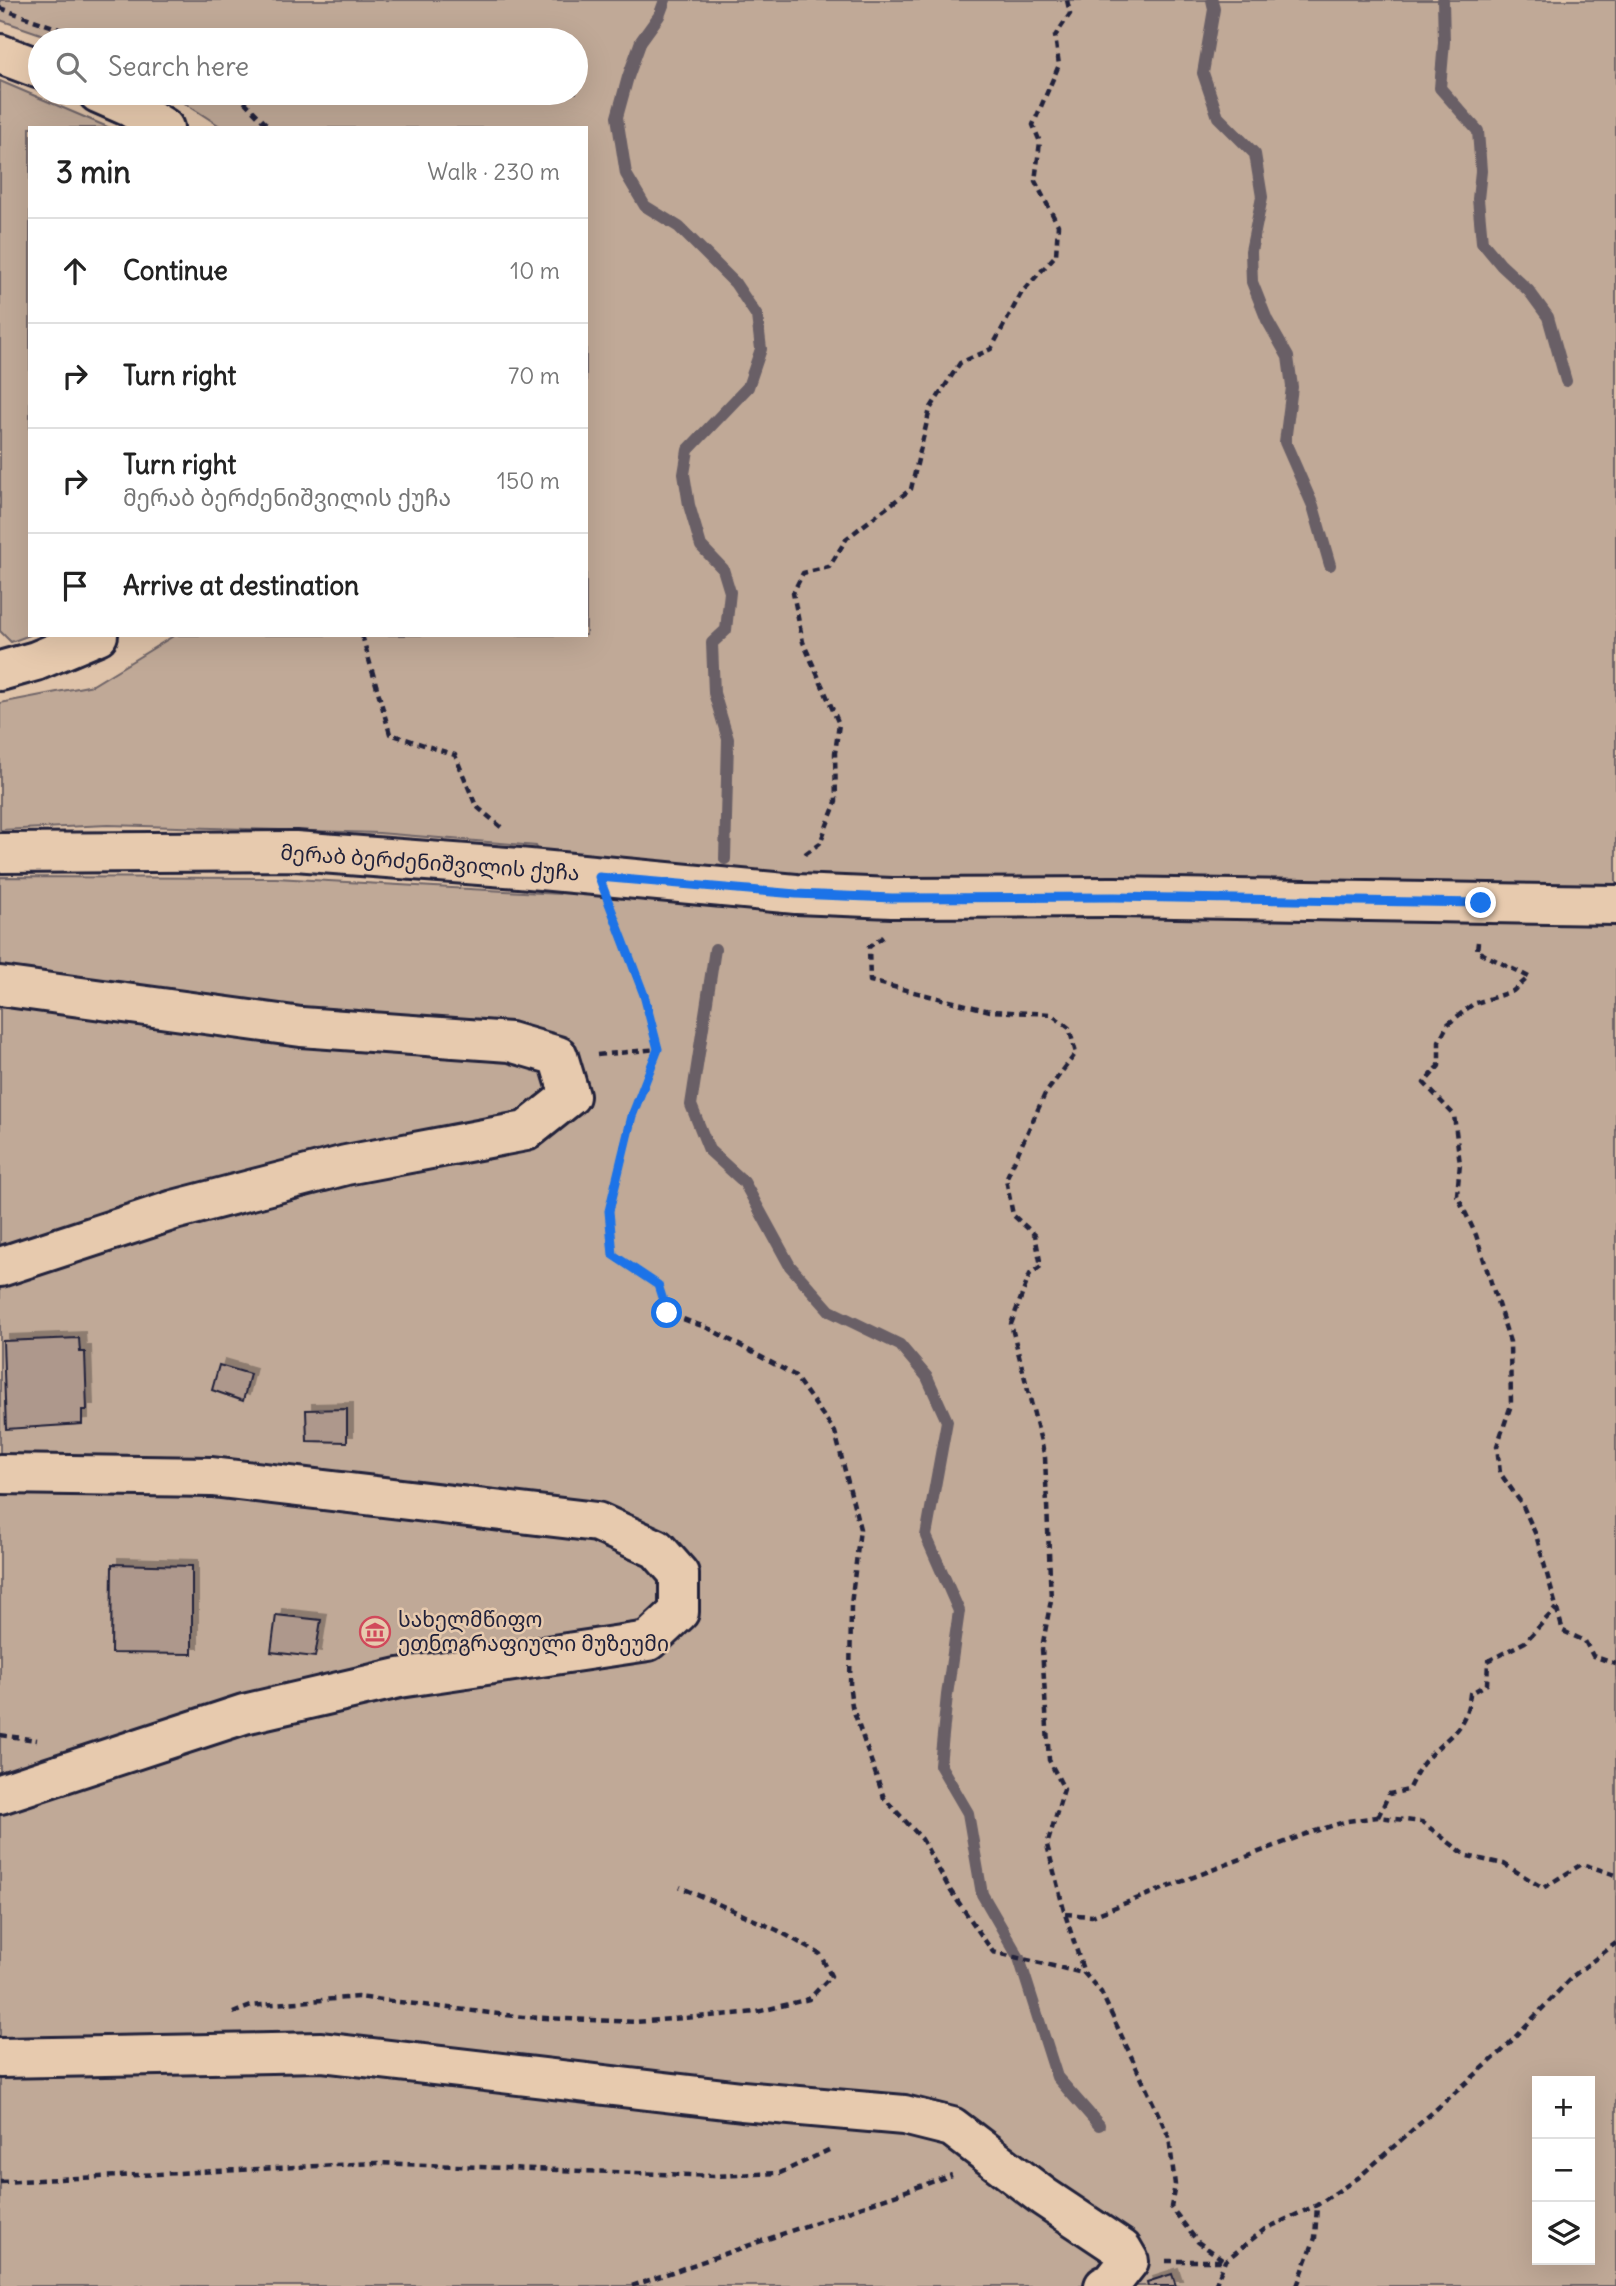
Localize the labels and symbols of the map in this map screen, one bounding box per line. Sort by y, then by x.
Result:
street label: მერაბ ბერძენიშვილის ქუჩა [280,839,580,886]
route end [1465,887,1496,918]
route start [651,1297,682,1328]
place label: სახელმწიფო ეთნოგრაფიული მუზეუმი [398,1606,669,1657]
museum icon: სახელმწიფო ეთნოგრაფიული მუზეუმი [358,1615,392,1649]

